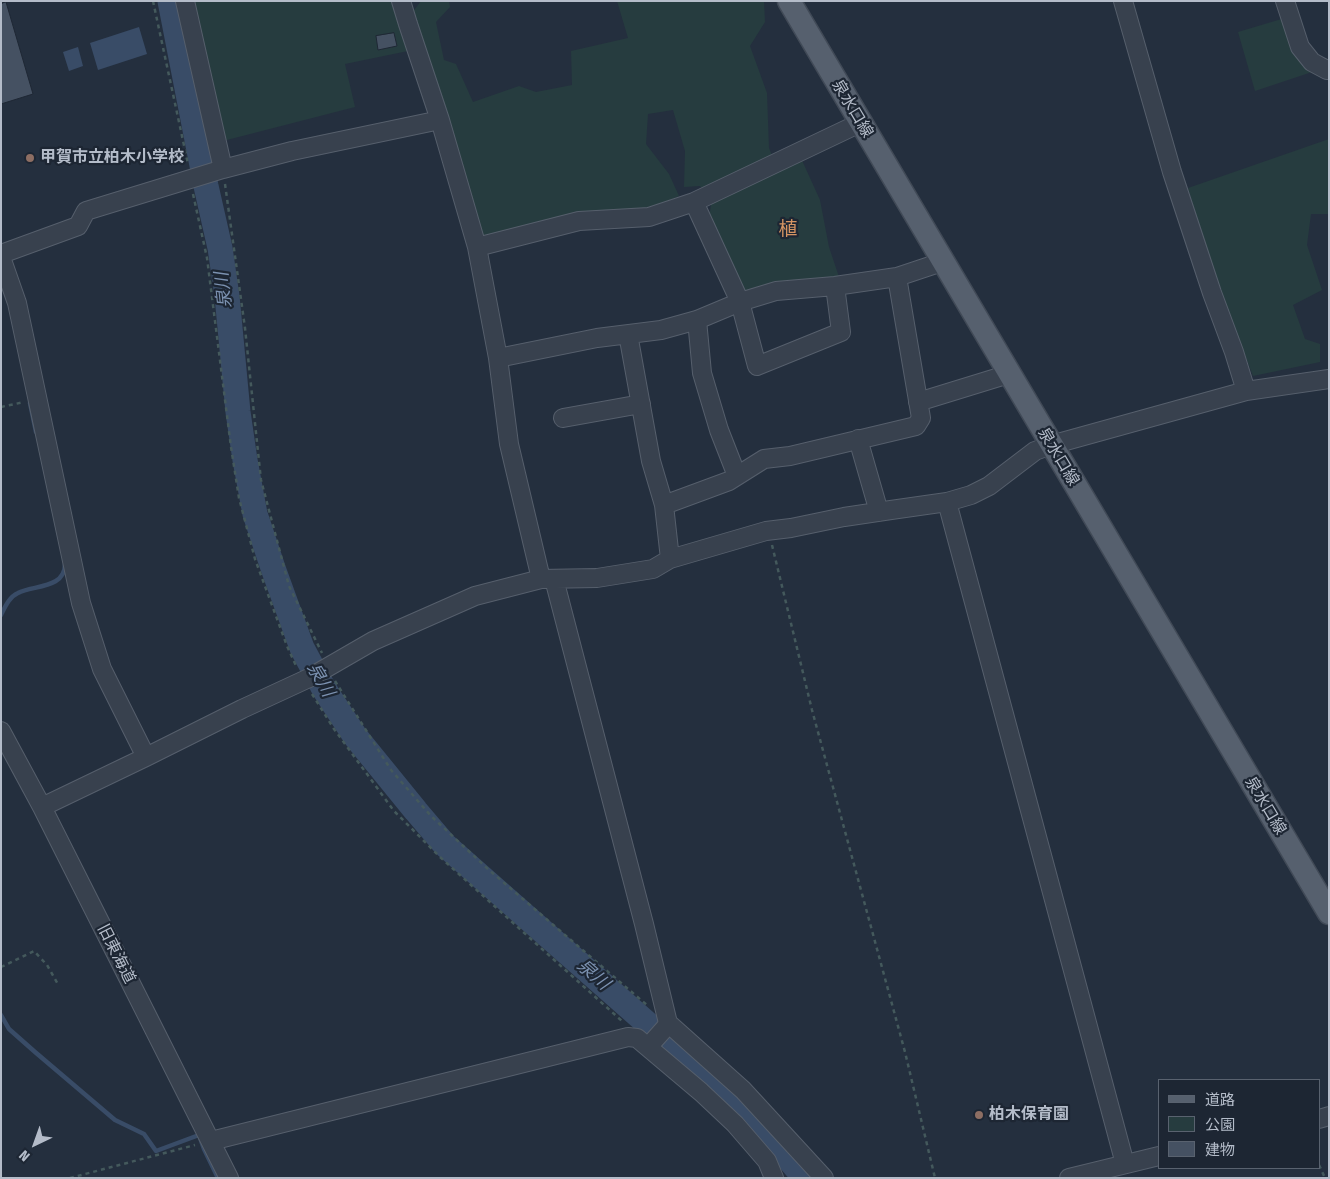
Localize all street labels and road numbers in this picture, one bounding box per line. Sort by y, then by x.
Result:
street label: 泉水口線 [827,77,877,141]
street label: 泉水口線 [1033,425,1083,489]
street label: 泉水口線 [1240,774,1290,838]
street label: 旧東海道 [93,921,139,987]

